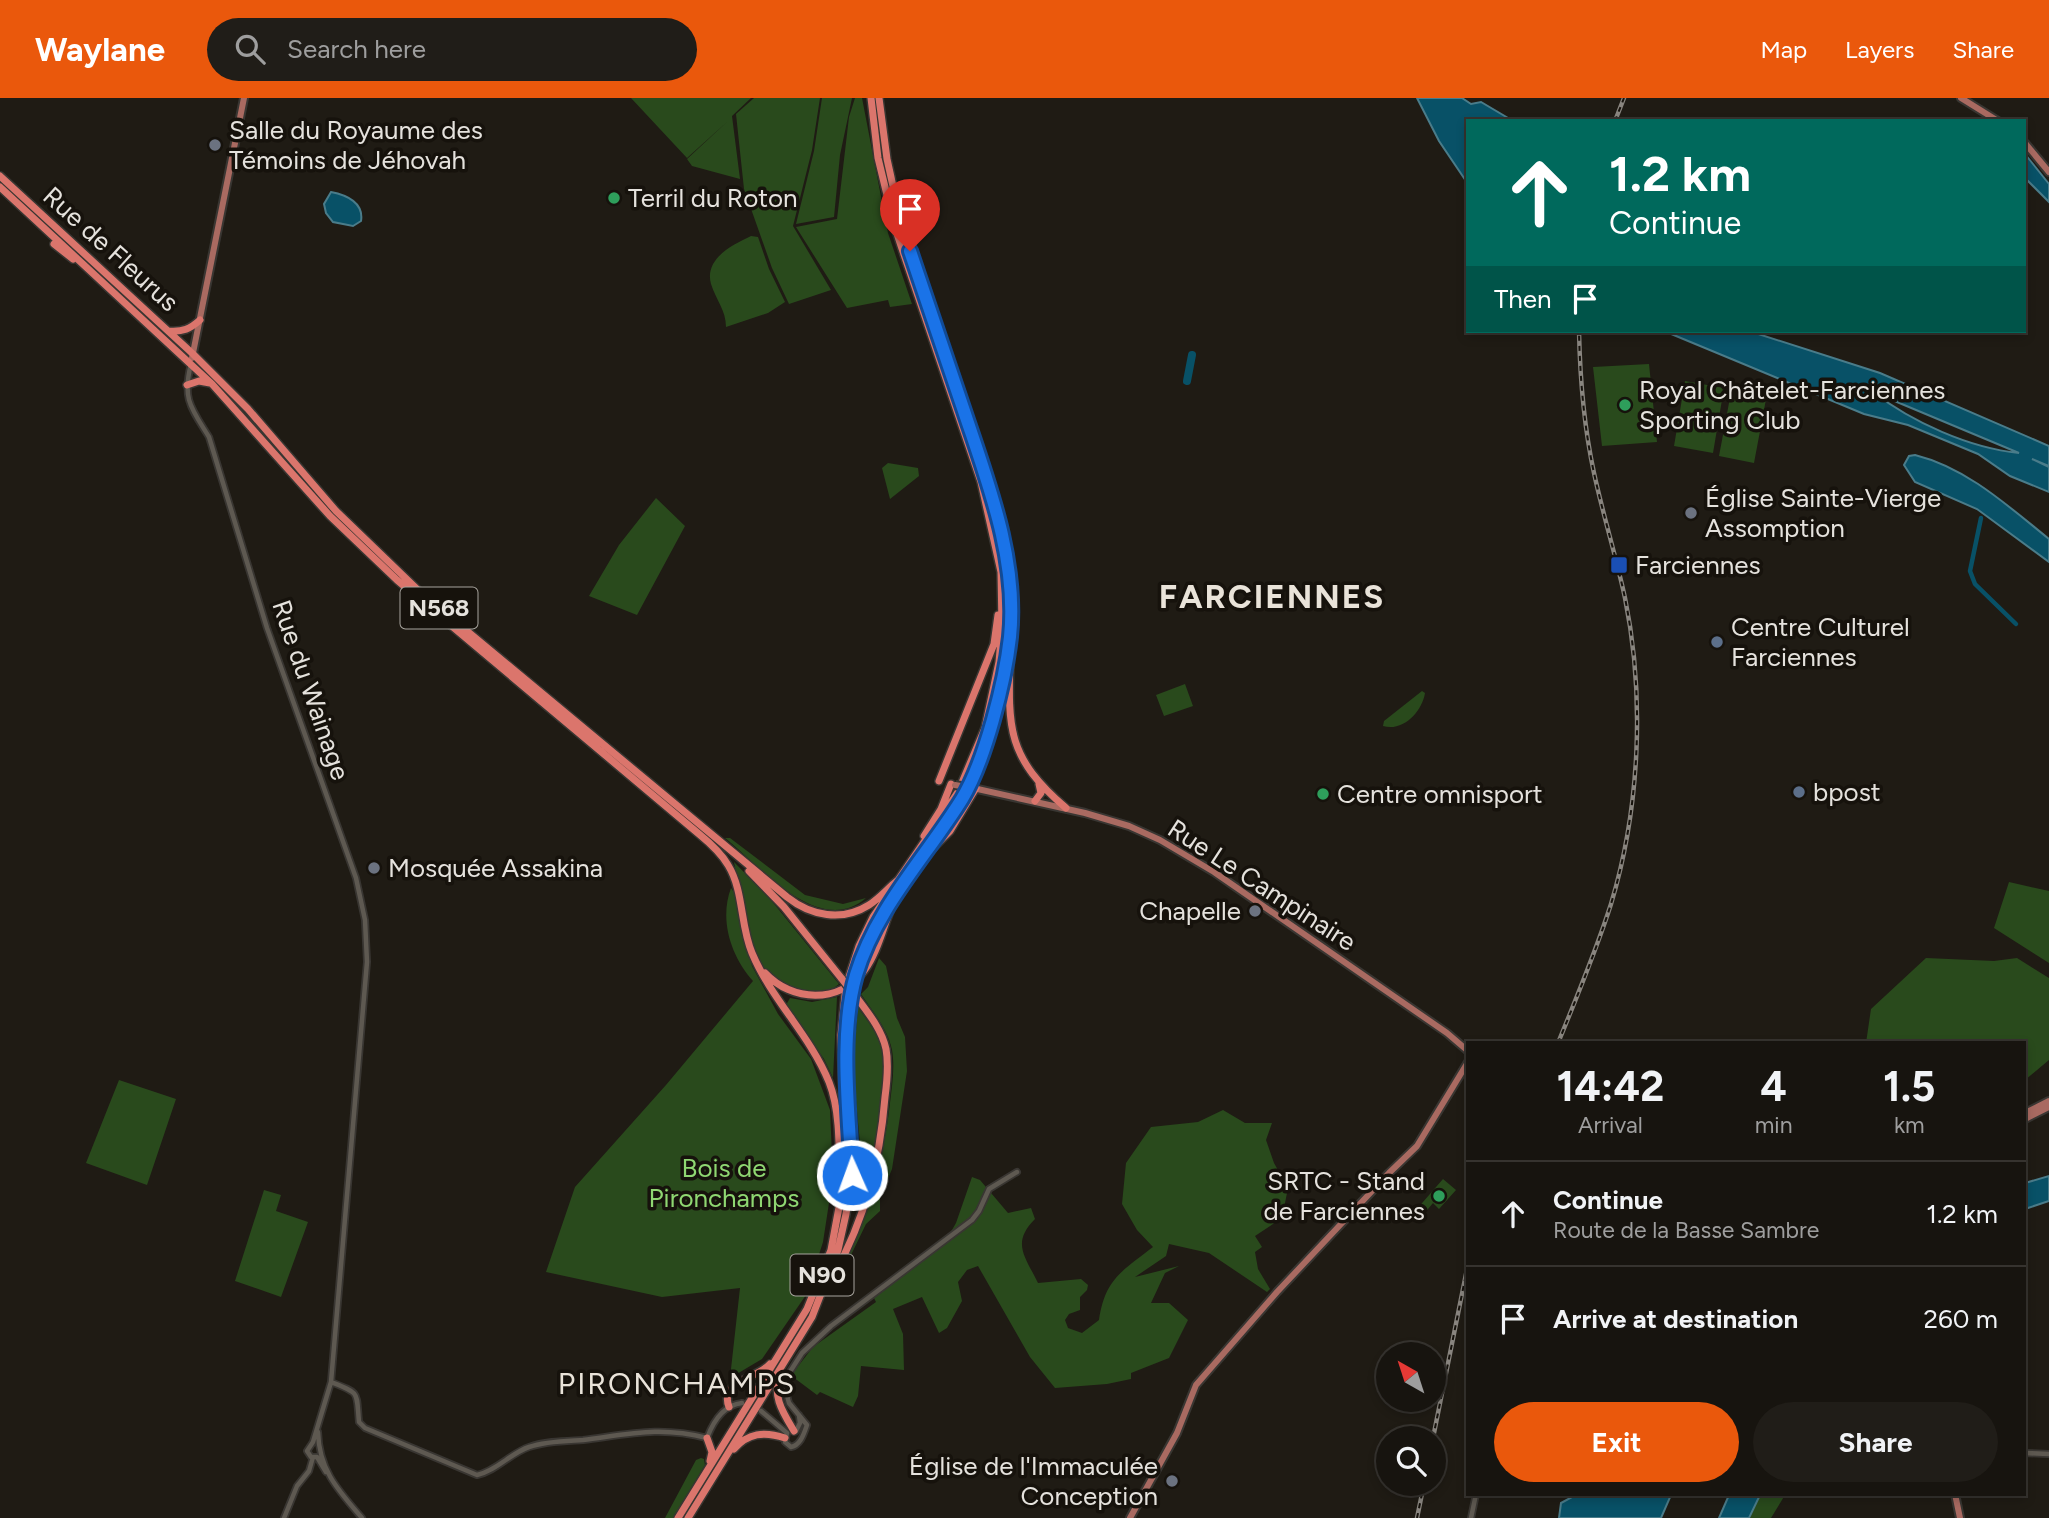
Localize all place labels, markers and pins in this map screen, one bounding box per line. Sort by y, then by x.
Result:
place label: Salle du Royaume des Témoins de Jéhovah [229,114,483,176]
marker: Salle du Royaume des Témoins de Jéhovah [207,137,223,153]
pin [880,179,940,251]
place label: Terril du Roton [628,182,798,214]
marker: Terril du Roton [606,190,622,206]
place label: Royal Châtelet-Farciennes Sporting Club [1639,374,1945,436]
marker: Royal Châtelet-Farciennes Sporting Club [1617,397,1633,413]
place label: Église Sainte-Vierge Assomption [1705,482,1941,544]
marker: Église Sainte-Vierge Assomption [1683,505,1699,521]
place label: Farciennes [1635,549,1761,581]
marker: Farciennes [1609,555,1629,575]
place label: Centre Culturel Farciennes [1731,611,1910,673]
marker: Centre Culturel Farciennes [1709,634,1725,650]
place label: bpost [1813,776,1881,808]
place label: Centre omnisport [1337,778,1543,810]
marker: bpost [1791,784,1807,800]
marker: Centre omnisport [1315,786,1331,802]
place label: Mosquée Assakina [388,852,603,884]
marker: Mosquée Assakina [366,860,382,876]
place label: Chapelle [1139,895,1241,927]
marker: Chapelle [1247,903,1263,919]
place label: SRTC - Stand de Farciennes [1264,1165,1425,1227]
marker: SRTC - Stand de Farciennes [1431,1188,1447,1204]
place label: Église de l'Immaculée Conception [909,1450,1158,1512]
marker: Église de l'Immaculée Conception [1164,1473,1180,1489]

